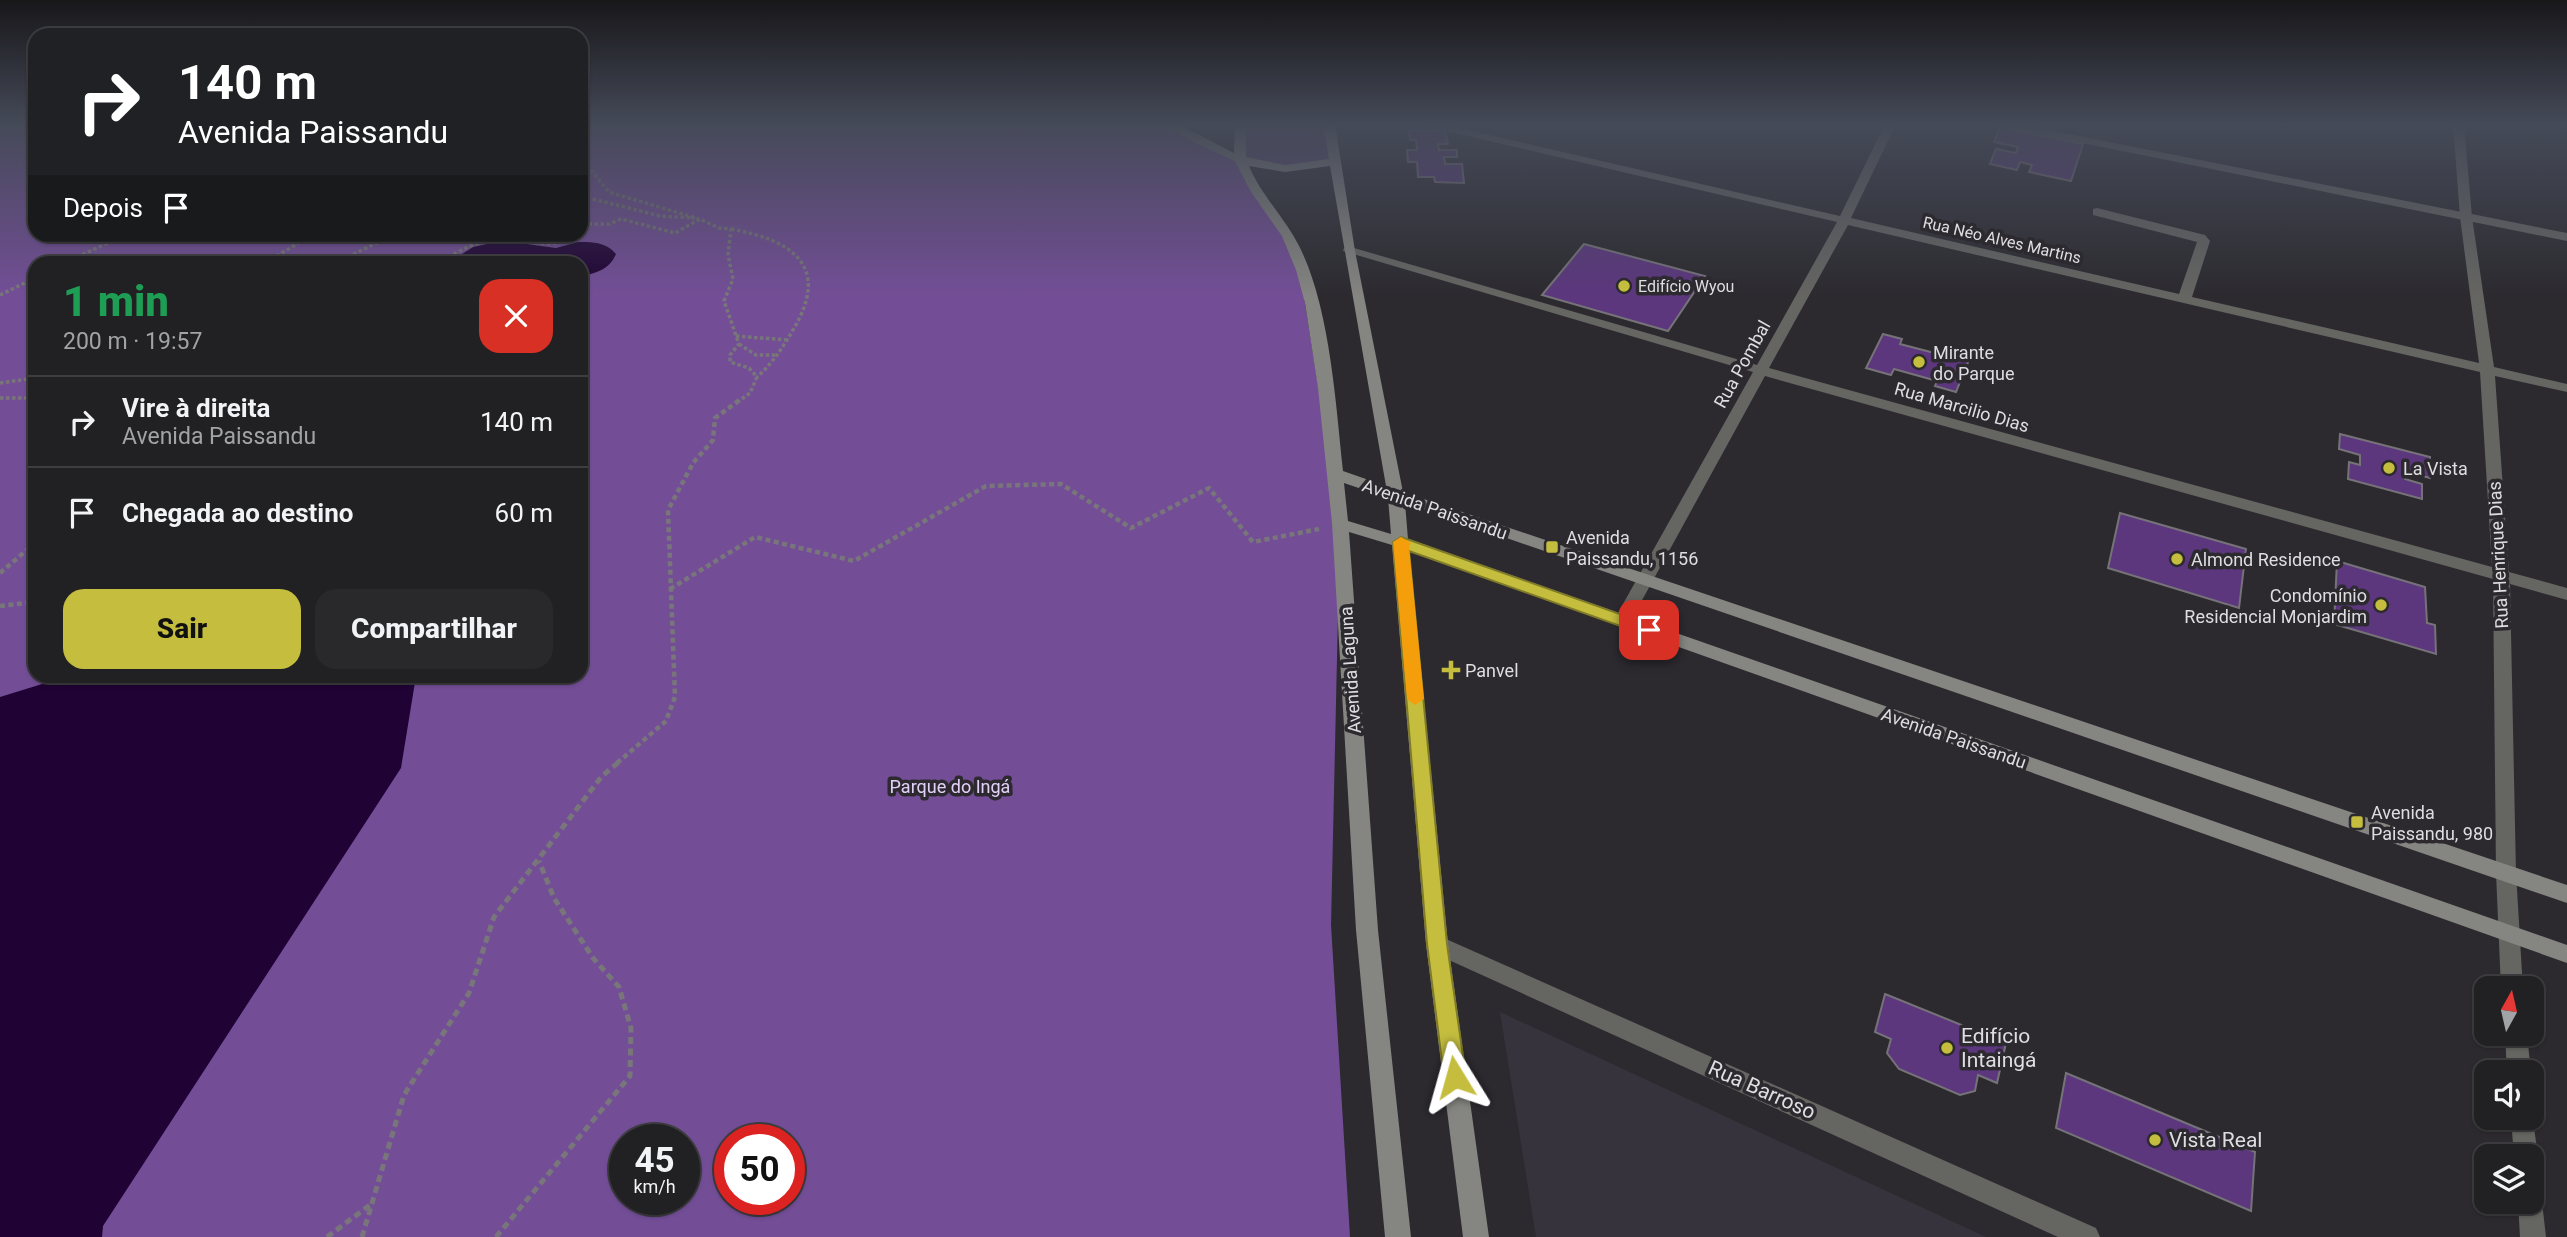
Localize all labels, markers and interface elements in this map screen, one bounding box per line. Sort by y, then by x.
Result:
text: 140 m [178,54,317,111]
icon: right [63,56,154,147]
text: Avenida Paissandu [178,113,448,151]
icon: arrive [157,189,195,227]
text: Depois [63,193,143,223]
street label: Rua Néo Alves Martins [1921,213,2083,267]
text: 1 min [63,277,169,326]
place label: Edifício Wyou [1638,277,1734,296]
marker: Edifício Wyou [1616,278,1632,294]
button: close [479,279,553,353]
street label: Rua Pombal [1709,317,1775,411]
text: 200 m · 19:57 [63,328,202,355]
place label: Mirante do Parque [1933,342,2015,384]
marker: Mirante do Parque [1911,354,1927,370]
street label: Rua Marcilio Dias [1892,378,2032,436]
text: Vire à direita [122,393,270,423]
icon: right [63,403,101,441]
text: 140 m [480,407,553,437]
text: Avenida Paissandu [122,423,316,450]
place label: La Vista [2403,458,2468,479]
marker: La Vista [2381,460,2397,476]
street label: Avenida Paissandu [1360,474,1510,544]
street label: Rua Henrique Dias [2484,481,2512,629]
icon: arrive [63,494,101,532]
text: Chegada ao destino [122,498,353,528]
text: 60 m [495,498,553,528]
place label: Avenida Paissandu, 1156 [1566,527,1698,569]
marker: Avenida Paissandu, 1156 [1544,539,1560,555]
place label: Almond Residence [2191,549,2341,570]
marker: Almond Residence [2169,551,2185,567]
place label: Condomínio Residencial Monjardim [2184,585,2367,627]
button: Sair [63,589,301,669]
button: Compartilhar [315,589,553,669]
marker: Condomínio Residencial Monjardim [2373,597,2389,613]
pin [1619,600,1679,660]
street label: Avenida Laguna [1335,606,1365,734]
icon: arrive [1630,611,1668,649]
place label: Panvel [1465,660,1519,681]
marker: Panvel [1443,662,1459,678]
street label: Avenida Paissandu [1879,703,2029,773]
park label: Parque do Ingá [890,776,1010,797]
place label: Avenida Paissandu, 980 [2371,802,2493,844]
marker: Avenida Paissandu, 980 [2349,814,2365,830]
north arrow [2474,976,2544,1046]
map controls [2474,976,2544,1214]
place label: Edifício Intaingá [1961,1024,2037,1072]
position arrow [1418,1040,1492,1114]
marker: Edifício Intaingá [1939,1040,1955,1056]
street label: Rua Barroso [1705,1056,1819,1124]
button: sound [2474,1060,2544,1130]
speed limit sign: 50 [714,1124,805,1215]
place label: Vista Real [2169,1128,2262,1152]
marker: Vista Real [2147,1132,2163,1148]
text: 45 [634,1140,675,1181]
button: layers [2474,1144,2544,1214]
text: km/h [633,1176,676,1197]

